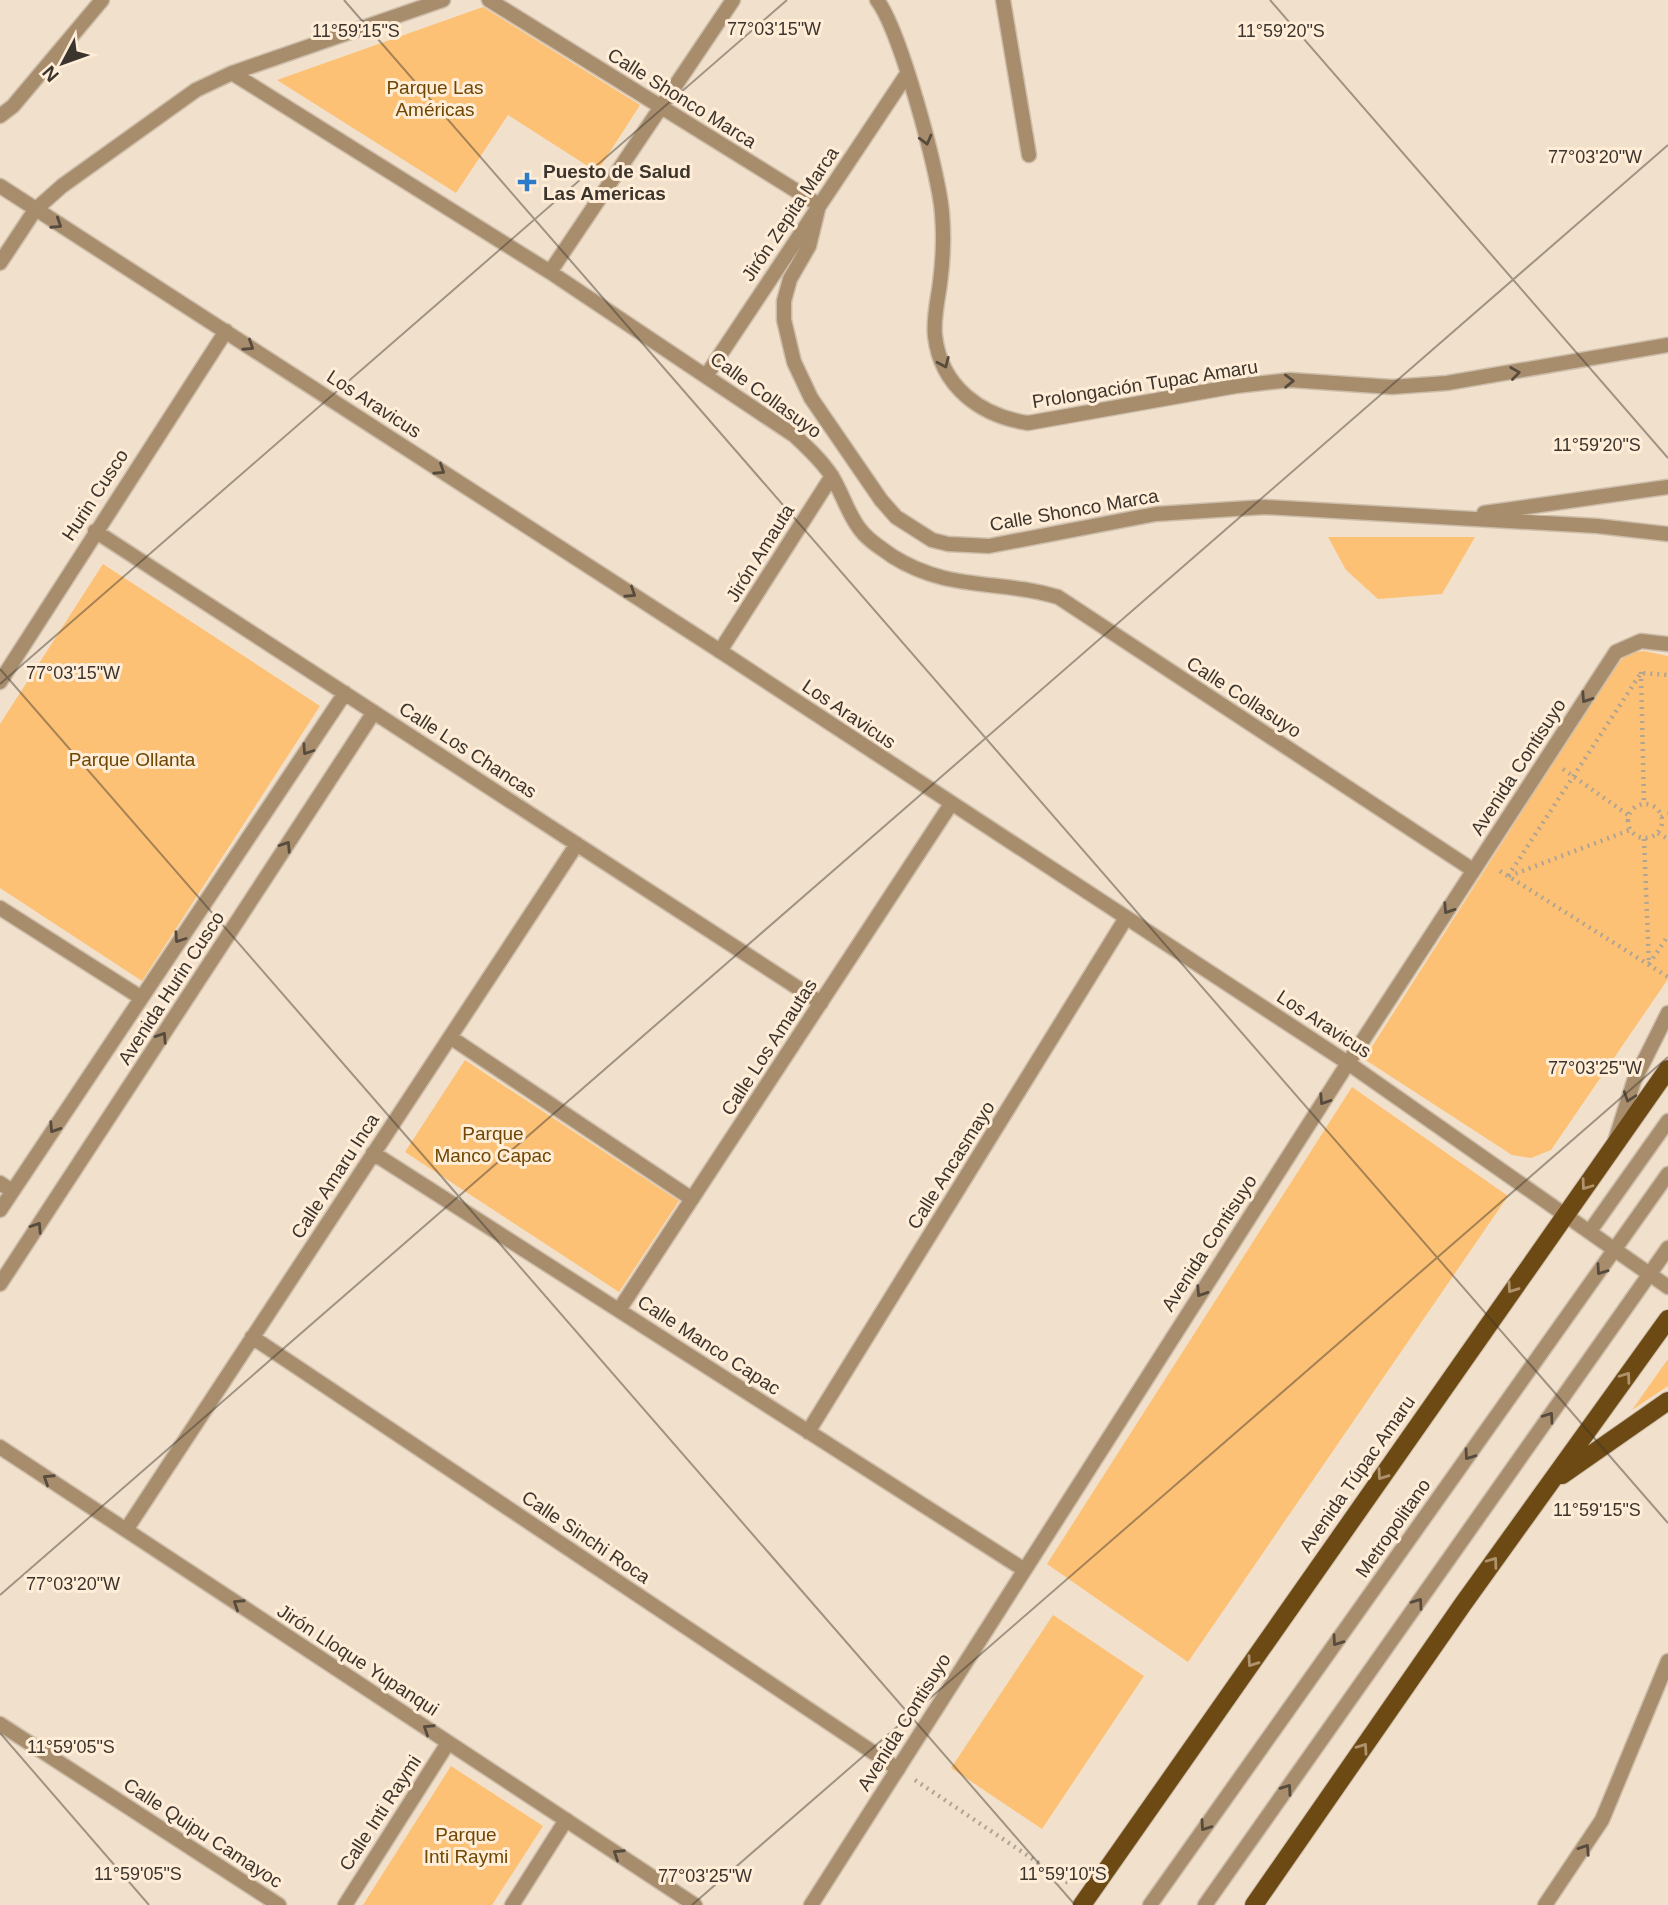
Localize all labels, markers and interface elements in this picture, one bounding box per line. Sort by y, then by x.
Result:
text: 77°03'15"W [727,19,821,39]
text: 11°59'15"S [312,21,400,41]
text: 11°59'20"S [1237,21,1325,41]
north arrow [28,28,98,98]
street label: Calle Shonco Marca [604,44,760,152]
text: N [38,62,63,86]
park label: Parque Las Américas [386,77,484,120]
one-way arrow [918,133,932,145]
street label: Jirón Zepita Marca [737,143,843,285]
text: 77°03'20"W [1548,147,1642,167]
place label: Puesto de Salud Las Americas [543,161,691,204]
marker: Puesto de Salud Las Americas [517,172,537,192]
one-way arrow [50,215,63,228]
one-way arrow [241,338,254,351]
street label: Calle Collasuyo [706,348,826,442]
one-way arrow [936,356,950,368]
street label: Prolongación Tupac Amaru [1031,356,1259,412]
street label: Los Aravicus [323,366,425,442]
one-way arrow [1509,366,1521,381]
one-way arrow [1284,373,1295,389]
text: 11°59'20"S [1553,435,1641,455]
street label: Hurin Cusco [58,445,132,545]
one-way arrow [432,461,445,474]
street label: Calle Shonco Marca [988,485,1160,535]
street label: Jirón Amauta [722,500,799,606]
one-way arrow [623,585,636,598]
street label: Calle Collasuyo [1183,652,1305,742]
text: 77°03'15"W [26,663,120,683]
street label: Los Aravicus [798,675,900,753]
one-way arrow [1581,691,1594,704]
street label: Avenida Contisuyo [1466,695,1570,839]
street label: Calle Los Chancas [395,698,541,802]
one-way arrow [303,742,315,755]
park label: Parque Ollanta [69,749,196,770]
one-way arrow [278,841,291,854]
one-way arrow [1443,901,1456,914]
street label: Avenida Hurin Cusco [114,908,228,1068]
one-way arrow [175,930,188,943]
street label: Calle Los Amautas [717,975,821,1119]
street label: Los Aravicus [1273,986,1375,1062]
one-way arrow [154,1031,167,1044]
text: 77°03'25"W [1548,1058,1642,1078]
one-way arrow [1623,1090,1637,1102]
one-way arrow [1320,1092,1333,1105]
street label: Calle Ancasmayo [903,1097,999,1233]
street label: Calle Amaru Inca [287,1109,383,1242]
one-way arrow [49,1120,62,1133]
park label: Parque Manco Capac [434,1123,552,1166]
street label: Avenida Contisuyo [1157,1171,1261,1315]
one-way arrow [1581,1177,1594,1189]
one-way arrow [29,1222,42,1235]
one-way arrow [1597,1262,1609,1275]
one-way arrow [1508,1280,1520,1293]
one-way arrow [1197,1284,1210,1297]
street label: Calle Manco Capac [634,1291,784,1399]
one-way arrow [1618,1372,1630,1385]
street label: Avenida Túpac Amaru [1295,1392,1419,1556]
one-way arrow [1541,1412,1553,1425]
one-way arrow [1465,1447,1477,1460]
one-way arrow [1378,1467,1390,1480]
one-way arrow [43,1474,56,1487]
street label: Metropolitano [1351,1475,1435,1581]
street label: Calle Sinchi Roca [518,1486,654,1588]
text: 11°59'15"S [1553,1500,1641,1520]
one-way arrow [1485,1557,1497,1570]
text: 77°03'20"W [26,1574,120,1594]
one-way arrow [1410,1598,1422,1611]
one-way arrow [233,1600,246,1612]
street label: Jirón Lloque Yupanqui [274,1600,442,1720]
one-way arrow [1333,1633,1345,1646]
street label: Avenida Contisuyo [853,1649,955,1795]
one-way arrow [1247,1654,1260,1667]
one-way arrow [423,1725,436,1737]
text: 11°59'05"S [27,1737,115,1757]
one-way arrow [1355,1743,1367,1756]
street label: Calle Inti Raymi [335,1751,425,1875]
street label: Calle Quipu Camayoc [120,1774,286,1892]
one-way arrow [1279,1784,1291,1797]
one-way arrow [1201,1818,1213,1831]
park label: Parque Inti Raymi [424,1824,508,1867]
one-way arrow [1576,1844,1589,1857]
one-way arrow [613,1850,626,1862]
text: 11°59'05"S [94,1864,182,1884]
text: 11°59'10"S [1019,1864,1107,1884]
text: 77°03'25"W [658,1866,752,1886]

